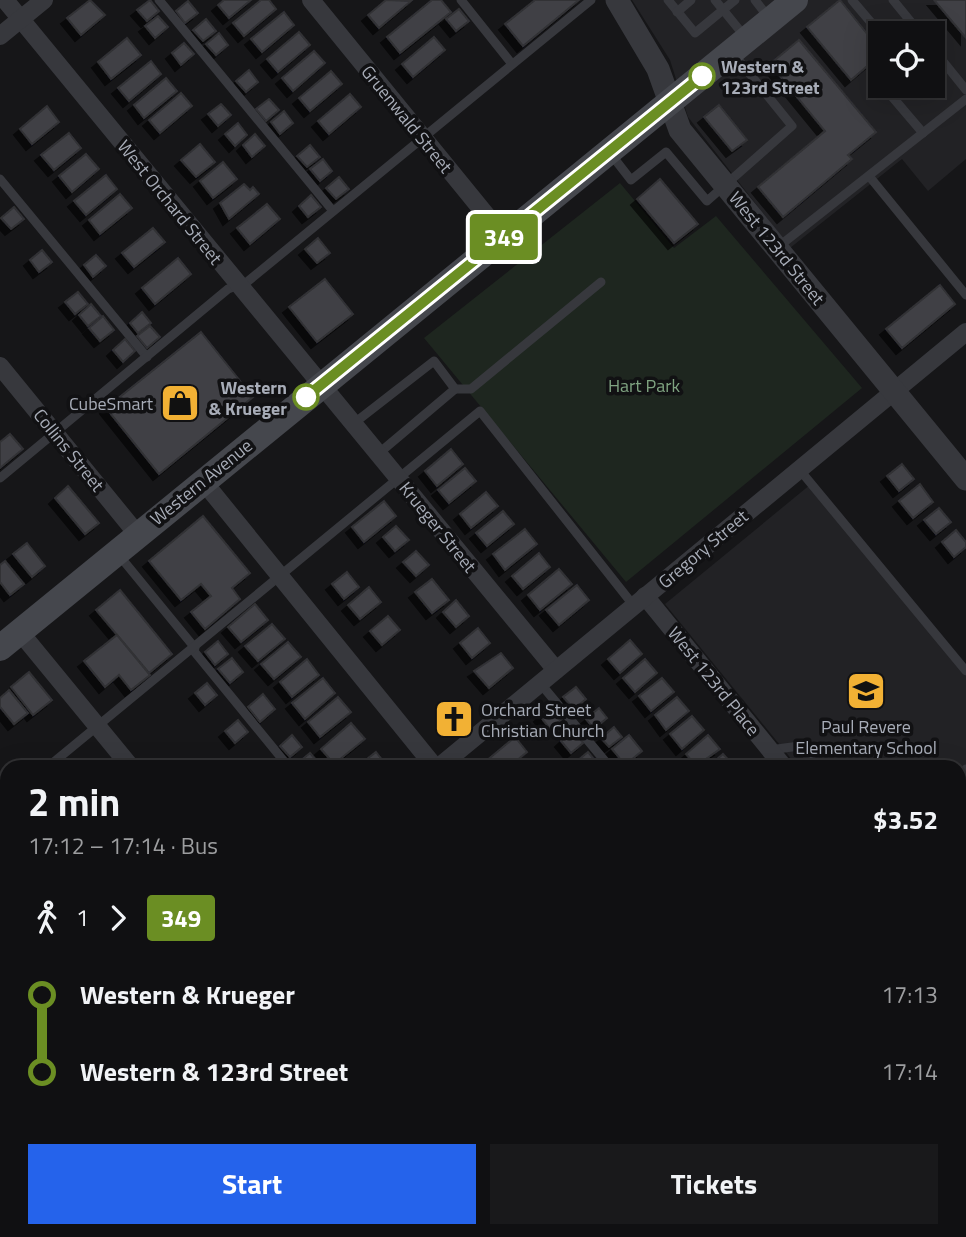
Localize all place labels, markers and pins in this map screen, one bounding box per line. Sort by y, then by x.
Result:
place label: Western & 123rd Street [721,53,820,101]
marker: Western & 123rd Street [689,63,715,89]
place label: Western & Krueger [209,374,287,422]
shop icon: CubeSmart [159,382,201,424]
marker: Western & Krueger [293,384,319,410]
place label: CubeSmart [69,390,154,417]
school or university icon: Paul Revere Elementary School [845,670,887,712]
place label: Orchard Street Christian Church [481,696,604,744]
church icon: Orchard Street Christian Church [433,698,475,740]
place label: Paul Revere Elementary School [795,713,937,761]

